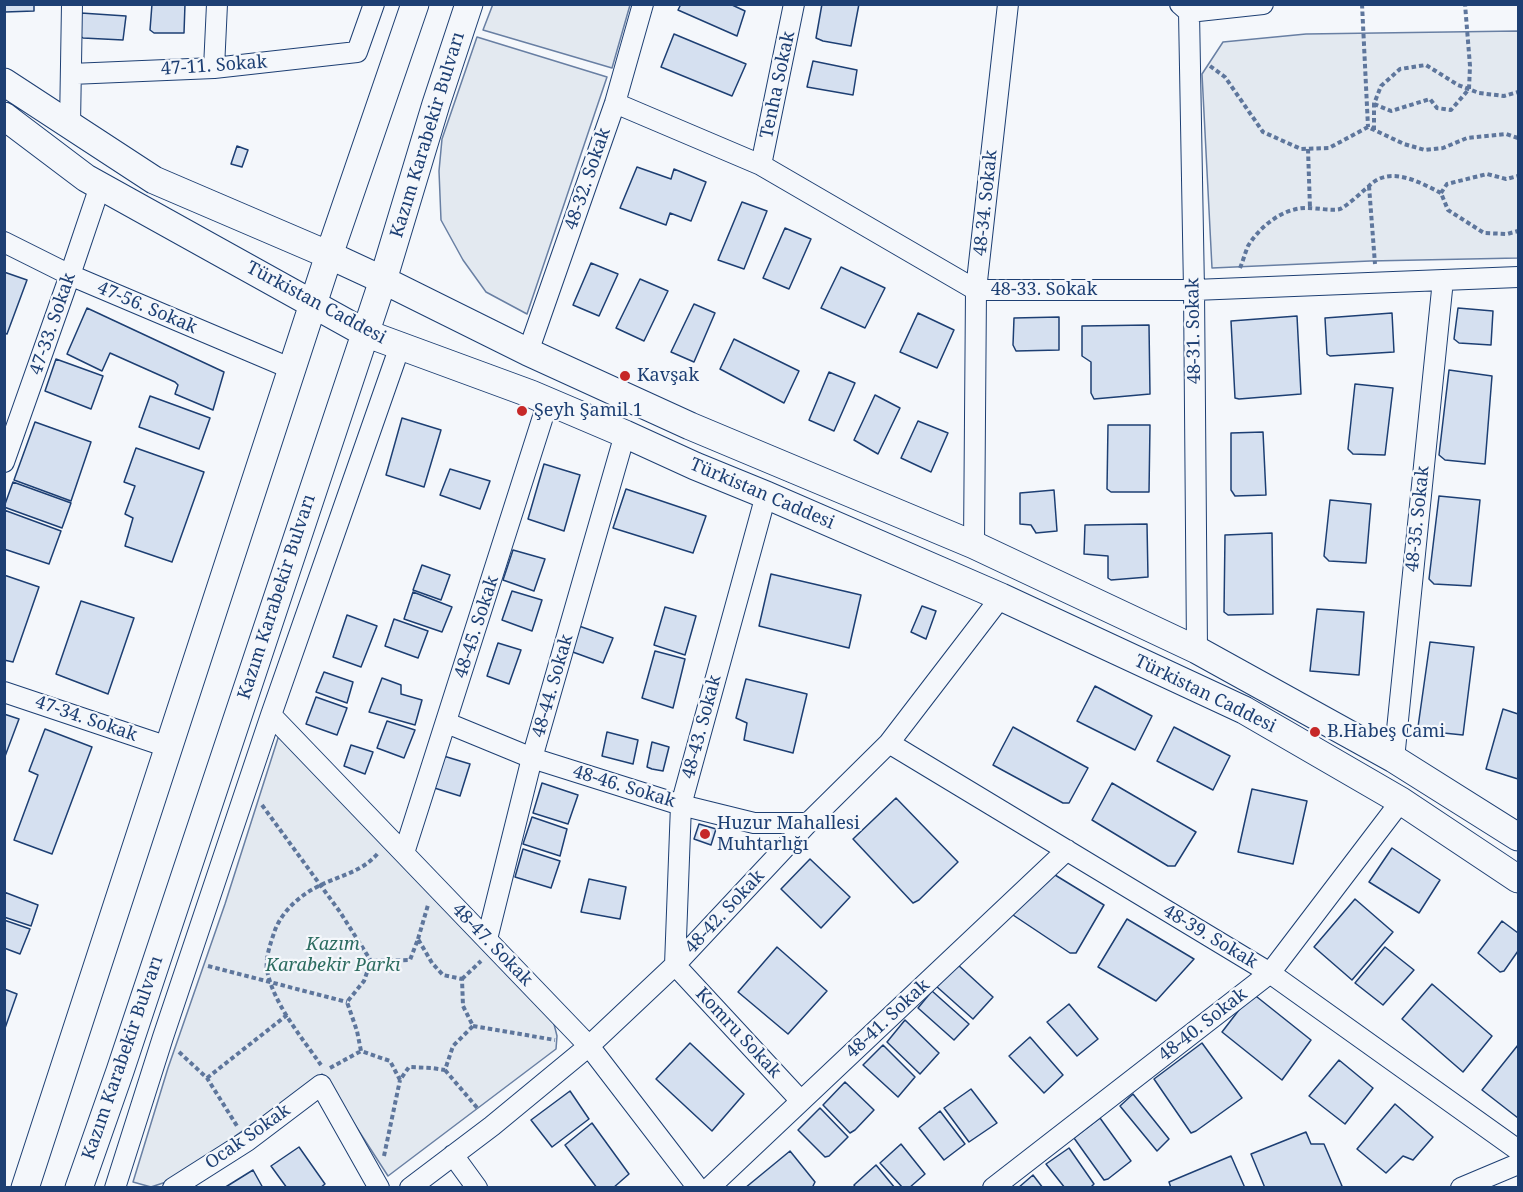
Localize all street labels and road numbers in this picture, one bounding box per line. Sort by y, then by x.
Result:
street label: Kazım Karabekir Bulvarı [386,29,470,241]
street label: Tenha Sokak [756,29,800,141]
street label: 47-11. Sokak [160,52,268,80]
street label: 48-32. Sokak [560,125,616,233]
street label: 48-34. Sokak [970,149,1002,257]
street label: Türkistan Caddesi [243,257,389,349]
street label: 47-33. Sokak [25,270,81,378]
street label: 47-56. Sokak [94,277,200,339]
street label: 48-31. Sokak [1182,278,1206,384]
street label: 48-33. Sokak [991,279,1097,301]
street label: Türkistan Caddesi [686,454,838,534]
street label: 48-35. Sokak [1402,465,1434,573]
street label: Kazım Karabekir Bulvarı [234,492,320,702]
street label: 48-45. Sokak [450,573,504,681]
street label: 48-44. Sokak [528,632,578,740]
street label: Türkistan Caddesi [1131,650,1279,738]
street label: 48-43. Sokak [678,673,726,781]
street label: 47-34. Sokak [32,691,140,747]
street label: 48-46. Sokak [570,761,678,813]
street label: 48-42. Sokak [681,866,769,958]
street label: 48-47. Sokak [447,899,537,991]
street label: 48-39. Sokak [1159,900,1261,974]
street label: Kazım Karabekir Bulvarı [78,953,168,1163]
street label: 48-41. Sokak [842,975,934,1063]
street label: Komru Sokak [691,983,785,1083]
street label: 48-40. Sokak [1154,984,1252,1066]
street label: Ocak Sokak [201,1100,295,1174]

